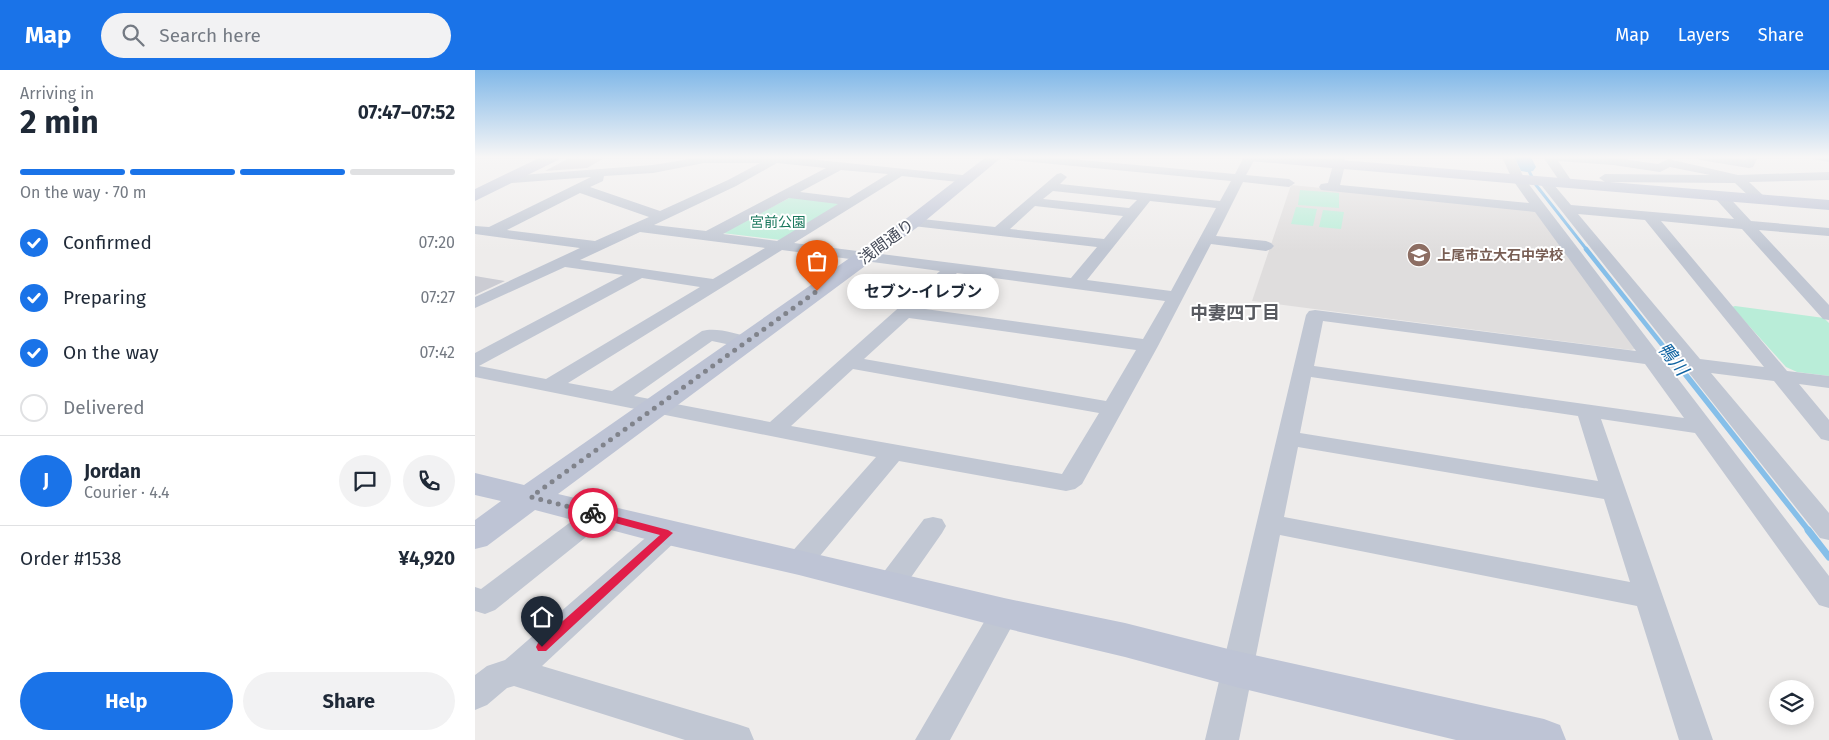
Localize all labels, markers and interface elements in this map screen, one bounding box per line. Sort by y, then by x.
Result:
search box [101,13,451,58]
text: Map [25,21,71,49]
icon: search [119,21,147,49]
text: Search here [159,24,261,47]
text: Map [1615,24,1650,46]
text: Layers [1678,24,1730,46]
text: Share [1758,24,1804,46]
text: Arriving in [20,84,94,103]
text: 07:47–07:52 [358,101,455,124]
text: 2 min [20,103,99,141]
text: On the way · 70 m [20,183,147,202]
park label: 宮前公園 [750,214,806,231]
street label: 浅間通り [855,215,918,268]
icon: check [20,229,48,257]
text: Confirmed [63,231,152,254]
text: 07:20 [419,233,455,252]
pin [796,240,838,291]
school or university icon: 上尾市立大石中学校 [1406,242,1432,268]
icon: bag [803,247,831,275]
place label: 上尾市立大石中学校 [1437,247,1563,264]
callout: セブン-イレブン [847,274,999,308]
text: セブン-イレブン [864,282,982,301]
icon: check [20,284,48,312]
text: Preparing [63,286,146,309]
text: 07:27 [421,288,455,307]
district label: 中妻四丁目 [1190,302,1280,324]
water label: 鴨川 [1653,338,1694,382]
icon: check [20,339,48,367]
text: On the way [63,341,159,364]
text: 07:42 [419,343,455,362]
text: Delivered [63,396,145,419]
button: chat [339,455,391,507]
button: phone [403,455,455,507]
text: Jordan [84,460,141,483]
text: J [43,469,49,492]
text: Courier · 4.4 [84,483,170,502]
courier [568,488,618,538]
icon: bike [579,499,607,527]
text: Order #1538 [20,547,121,570]
text: ¥4,920 [399,547,455,570]
pin [521,596,563,647]
icon: home [528,603,556,631]
button: Help [20,672,233,730]
button: Share [243,672,455,730]
map controls [1769,680,1814,725]
button: layers [1769,680,1814,725]

